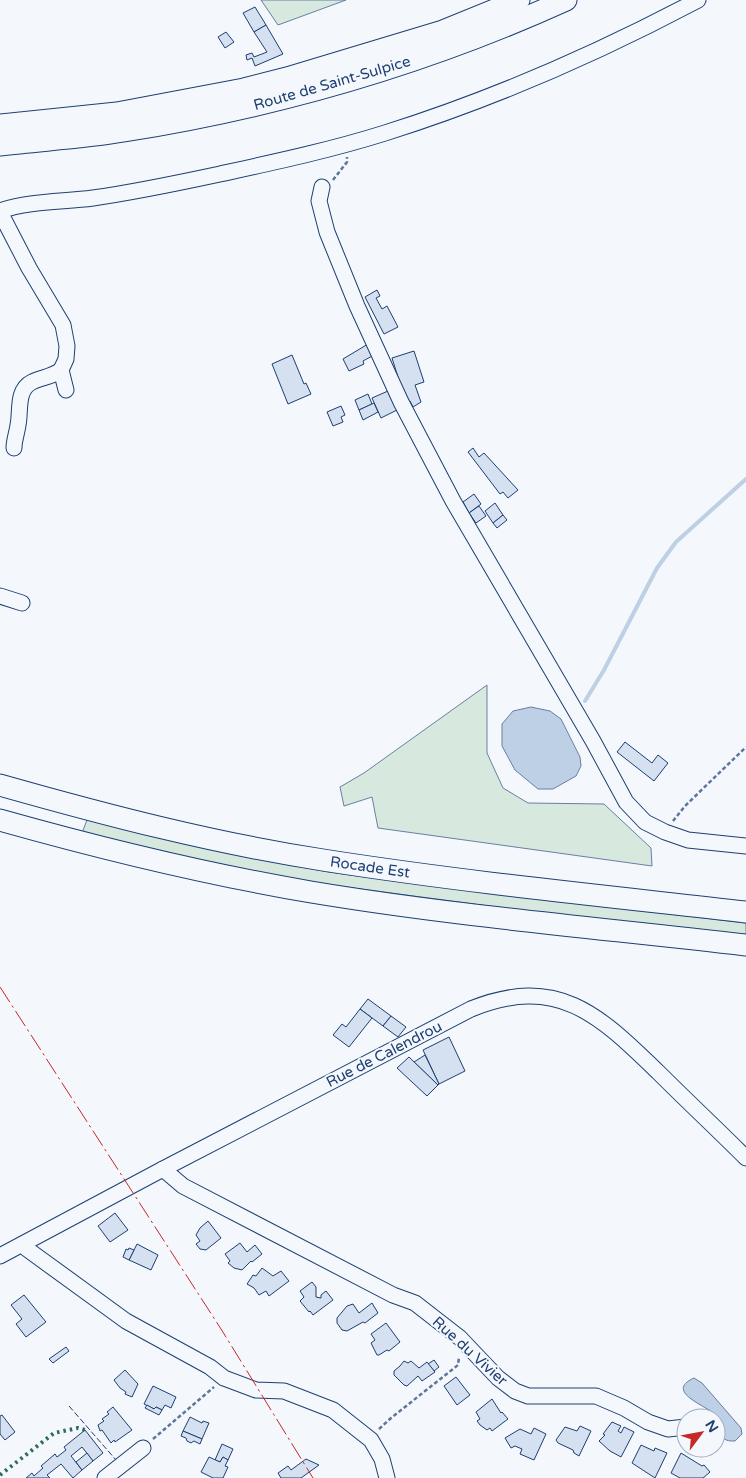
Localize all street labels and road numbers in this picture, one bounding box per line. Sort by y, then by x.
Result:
street label: Route de Saint-Sulpice [251,52,413,114]
street label: Rocade Est [329,852,411,882]
street label: Rue de Calendrou [323,1017,445,1091]
street label: Rue du Vivier [429,1313,511,1390]

